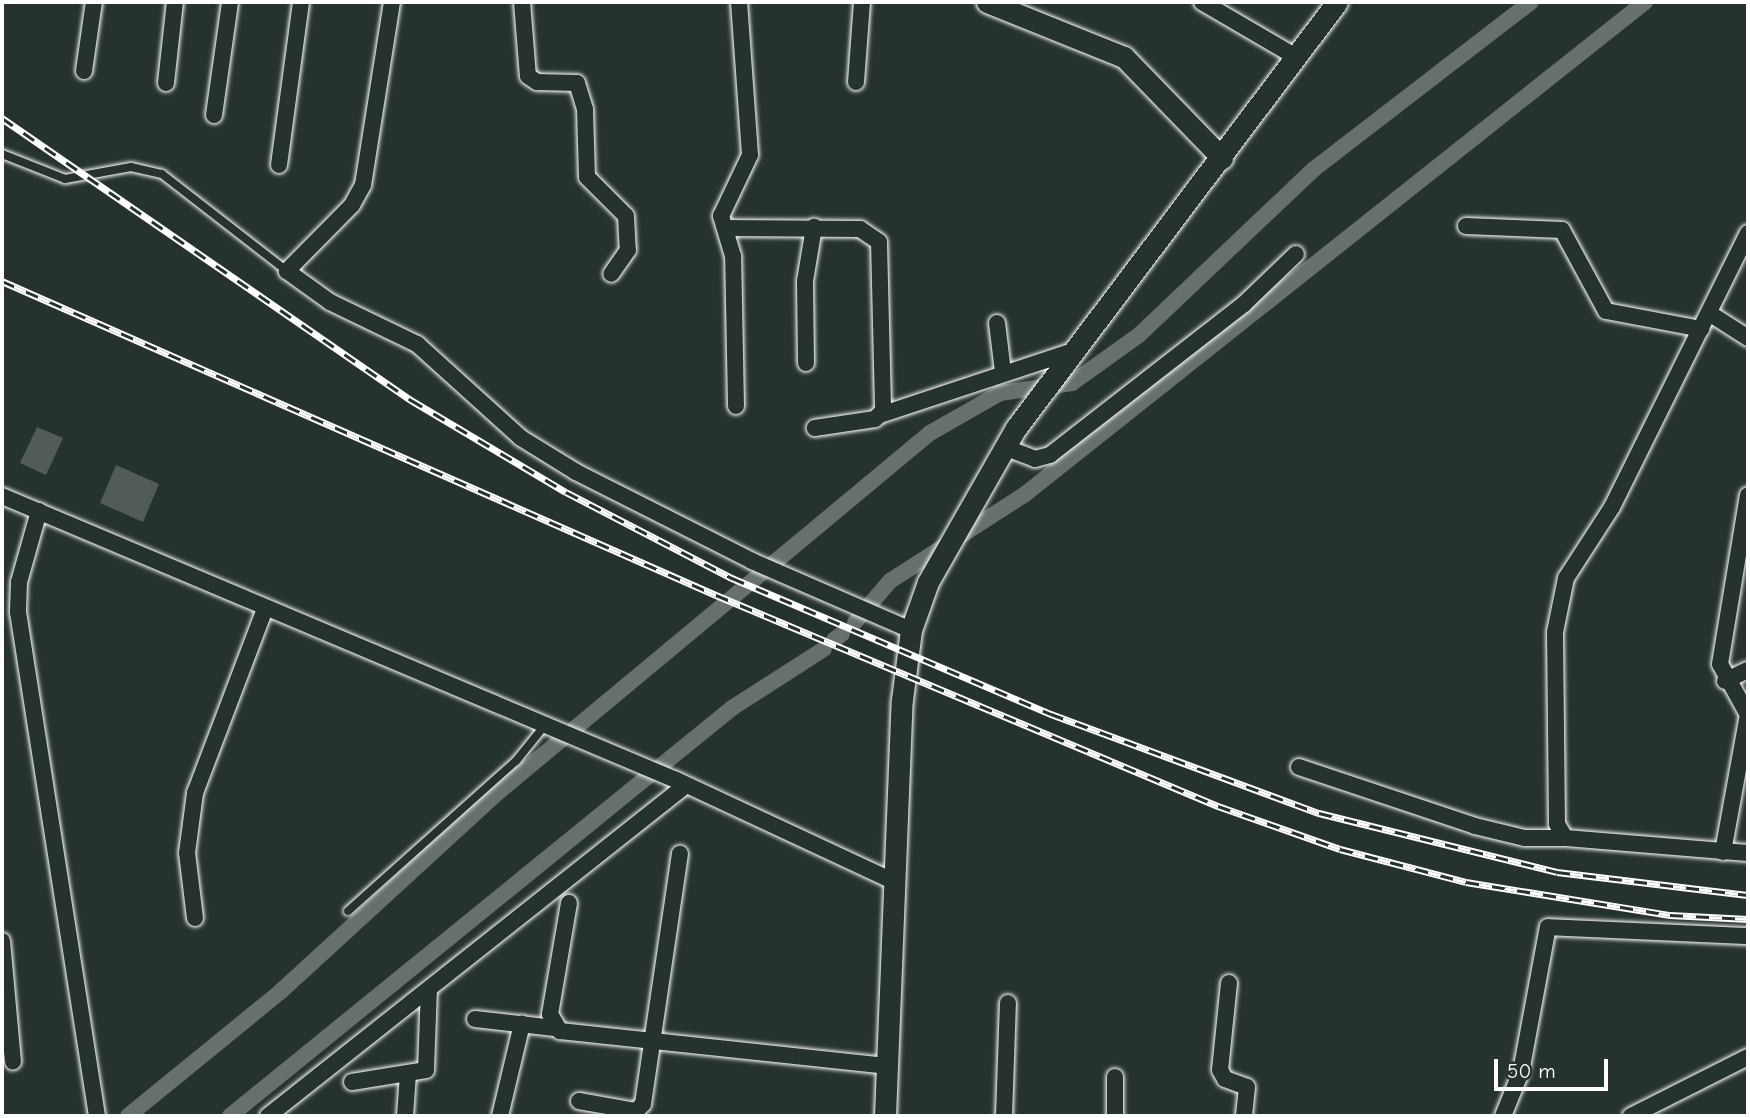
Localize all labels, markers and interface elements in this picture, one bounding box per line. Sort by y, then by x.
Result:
scale bar [1498,1044,1612,1088]
text: 50 m [1507,1059,1556,1083]

